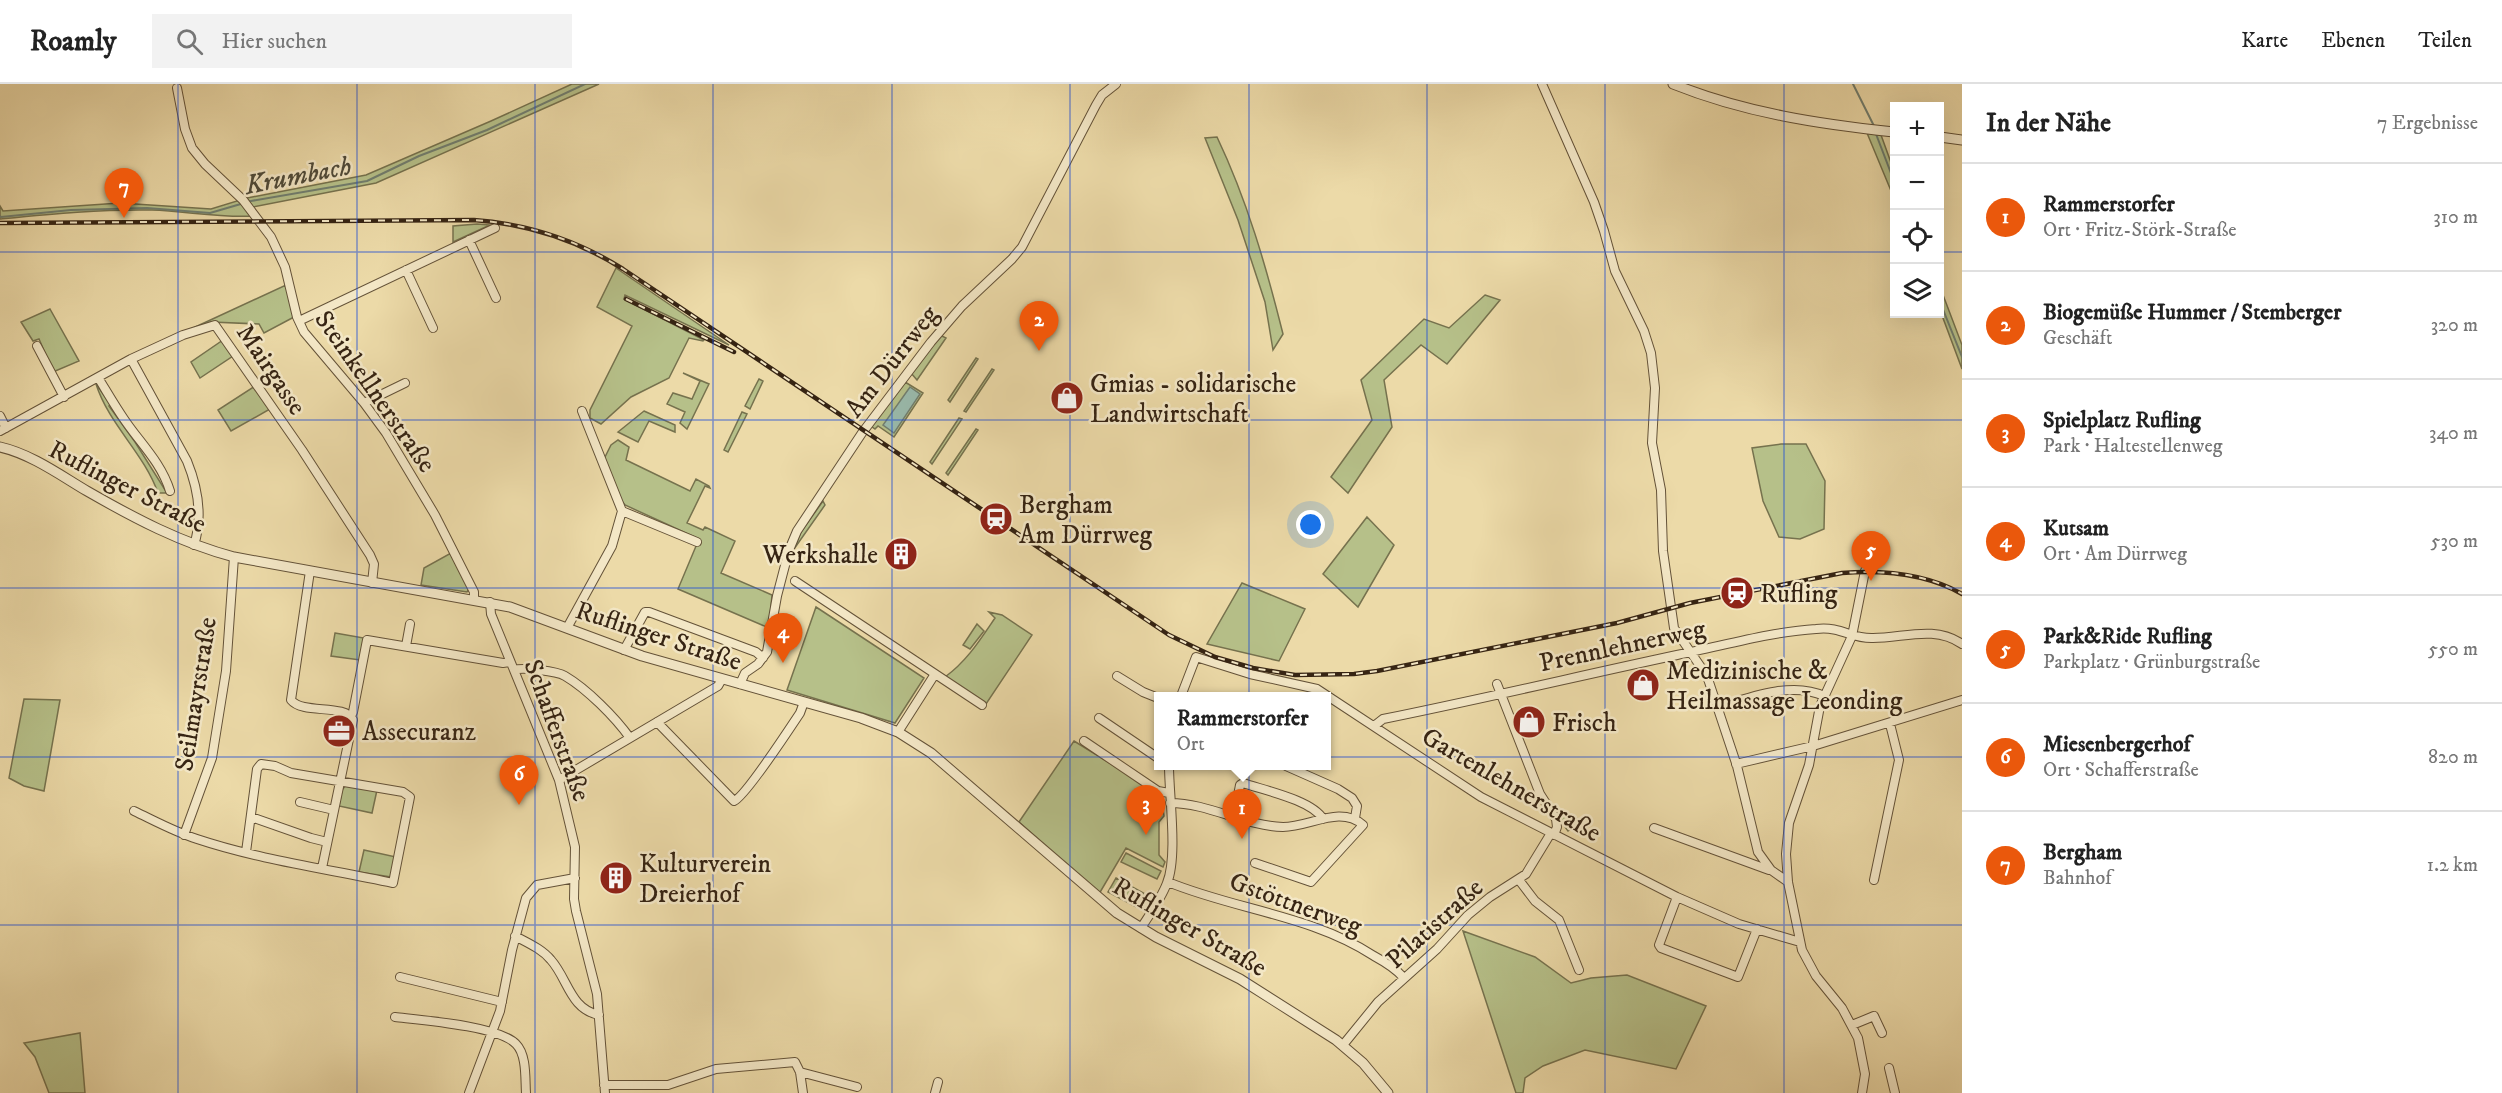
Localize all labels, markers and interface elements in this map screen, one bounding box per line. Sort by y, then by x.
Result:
search box [152,14,572,68]
text: Roamly [30,24,116,59]
icon: search [173,25,206,58]
text: Hier suchen [221,28,327,55]
text: Karte [2241,28,2288,54]
text: Ebenen [2321,28,2385,54]
text: Teilen [2418,28,2472,54]
map controls [1890,102,1944,318]
button: + [1890,102,1944,156]
text: In der Nähe [1986,107,2111,140]
text: 7 Ergebnisse [2377,111,2478,136]
water label: Krumbach [241,149,354,203]
button: − [1890,156,1944,210]
pin: 7 [104,168,144,218]
text: Rammerstorfer [2043,191,2175,218]
text: 1 [2002,205,2009,230]
text: 310 m [2433,205,2478,230]
button: locate [1890,210,1944,264]
text: Ort · Fritz-Störk-Straße [2043,218,2237,243]
button: layers [1890,264,1944,318]
street label: Am Dürrweg [838,299,946,425]
text: Biogemüße Hummer / Stemberger [2043,299,2341,326]
pin: 2 [1020,302,1058,351]
street label: Steinkellnerstraße [307,304,443,479]
text: 2 [2001,313,2010,338]
text: 320 m [2431,313,2478,338]
street label: Mairgasse [228,318,313,422]
text: Geschäft [2043,326,2112,351]
place label: Gmias - solidarische Landwirtschaft [1090,368,1296,431]
shop icon: Gmias - solidarische Landwirtschaft [1049,380,1085,416]
text: Spielplatz Rufling [2043,407,2201,434]
text: 3 [2002,421,2009,446]
text: 340 m [2429,421,2478,446]
street label: Ruflinger Straße [43,433,212,541]
text: Park · Haltestellenweg [2043,434,2222,459]
place label: Bergham Am Dürrweg [1019,489,1153,552]
station icon: Bergham Am Dürrweg [978,501,1014,537]
your location [1296,510,1325,539]
text: Kutsam [2043,515,2109,542]
text: 4 [2000,529,2011,554]
text: 530 m [2431,529,2478,554]
pin: 5 [1852,532,1890,581]
building icon: Werkshalle [883,536,919,572]
place label: Werkshalle [762,539,878,572]
text: Ort · Am Dürrweg [2043,542,2187,567]
station icon: Rufling [1719,575,1755,611]
place label: Rufling [1760,578,1838,611]
street label: Ruflinger Straße [571,594,746,679]
street label: Prennlehnerweg [1536,613,1709,680]
pin: 4 [764,614,802,663]
street label: Seilmayrstraße [168,615,225,774]
text: Park&Ride Rufling [2043,623,2212,650]
text: 5 [2001,637,2010,662]
text: 550 m [2428,637,2478,662]
text: Parkplatz · Grünburgstraße [2043,650,2260,675]
street label: Schafferstraße [516,655,598,806]
place label: Medizinische & Heilmassage Leonding [1666,655,1903,718]
shop icon: Medizinische & Heilmassage Leonding [1625,667,1661,703]
popup [1154,692,1331,770]
shop icon: Frisch [1511,704,1547,740]
text: Rammerstorfer [1177,705,1308,732]
place label: Frisch [1552,707,1617,740]
office icon: Assecuranz [321,713,357,749]
place label: Assecuranz [362,716,476,749]
street label: Gartenlehnerstraße [1416,721,1607,850]
text: Miesenbergerhof [2043,731,2190,758]
text: Ort [1177,732,1205,757]
text: 6 [2000,745,2011,770]
text: 820 m [2428,745,2478,770]
pin: 6 [500,756,538,805]
text: Ort · Schafferstraße [2043,758,2199,783]
pin: 3 [1126,786,1166,835]
pin: 1 [1222,790,1262,839]
text: Bergham [2043,839,2122,866]
place label: Kulturverein Dreierhof [639,848,771,911]
text: 7 [2000,853,2011,878]
text: 1.2 km [2427,853,2478,878]
building icon: Kulturverein Dreierhof [598,860,634,896]
street label: Gstöttnerweg [1225,865,1367,944]
text: Bahnhof [2043,866,2112,891]
street label: Ruflinger Straße [1106,870,1272,985]
street label: Pilatistraße [1379,872,1491,976]

